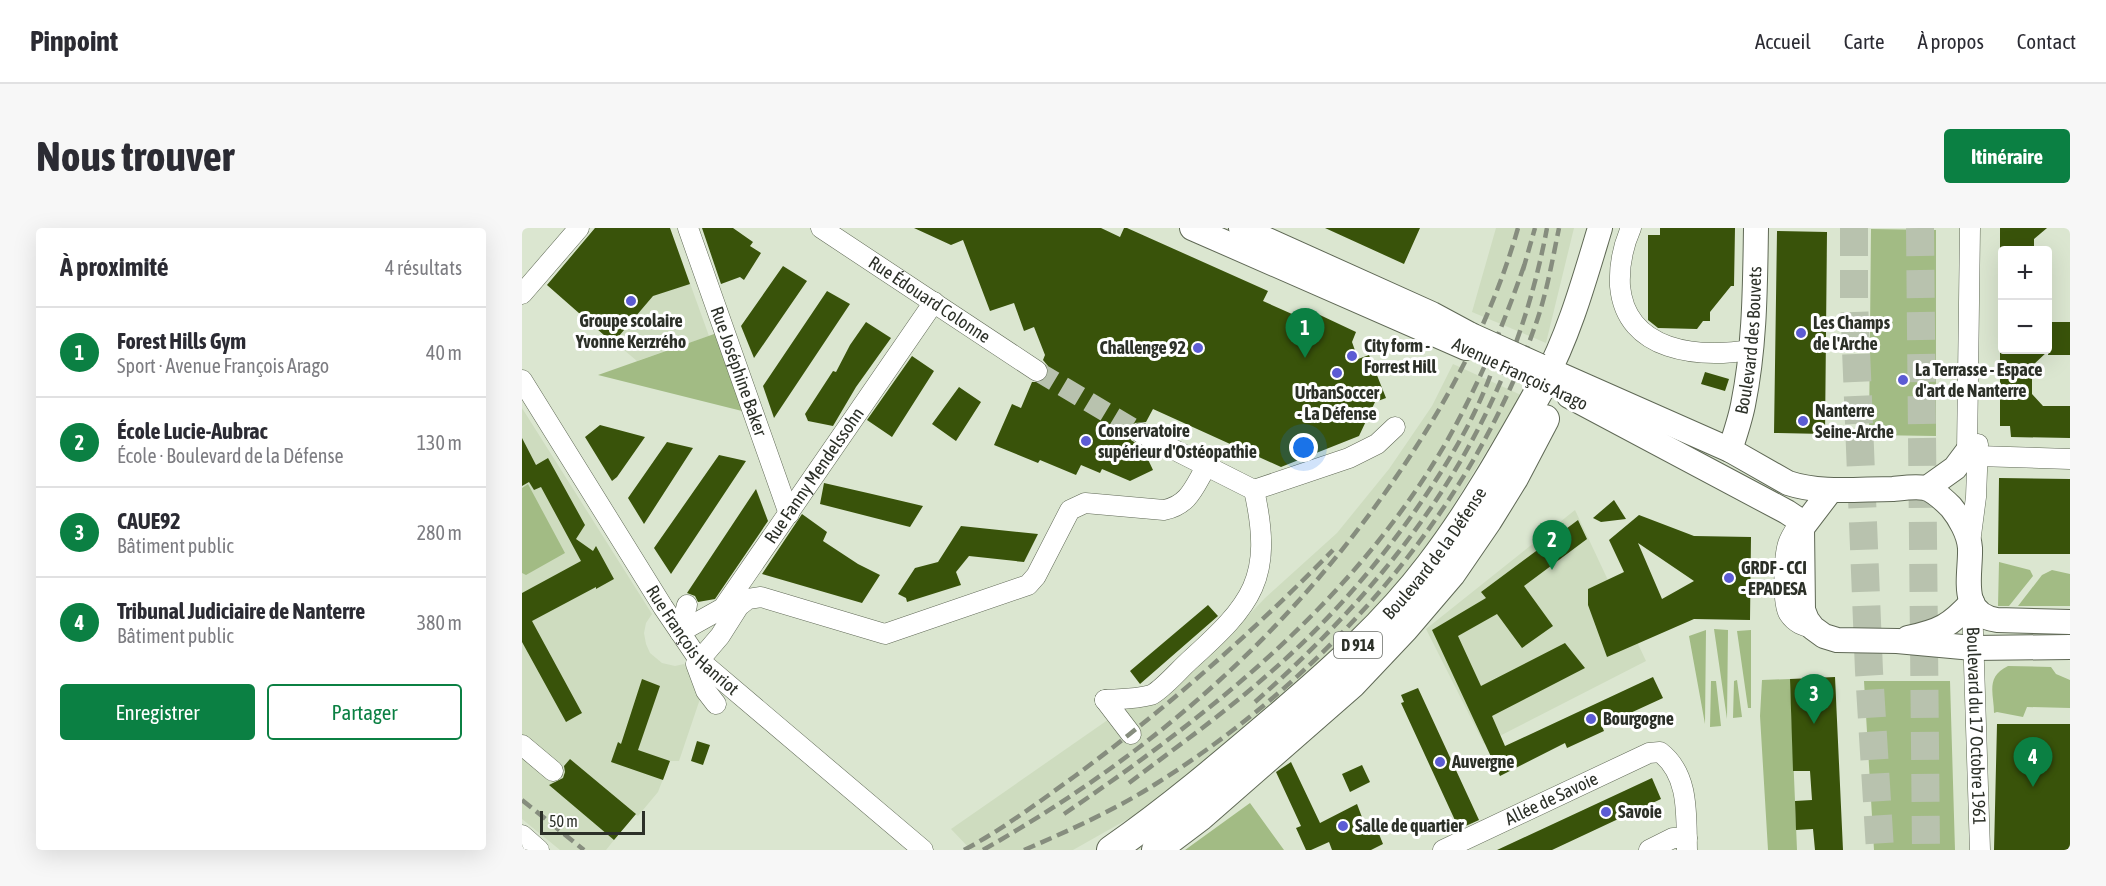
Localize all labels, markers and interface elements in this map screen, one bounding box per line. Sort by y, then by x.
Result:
text: Pinpoint [30,25,118,57]
text: Accueil [1755,29,1811,53]
text: Carte [1844,29,1884,53]
text: À propos [1917,29,1984,53]
text: Contact [2017,29,2076,53]
button: Itinéraire [1944,129,2070,183]
text: Nous trouver [36,132,234,180]
map controls [1998,246,2052,354]
button: + [1998,246,2052,300]
street label: Rue Édouard Colonne [865,251,995,347]
text: À proximité [60,252,168,282]
text: 4 résultats [385,256,462,279]
street label: Boulevard des Bouvets [1730,266,1765,416]
marker: Groupe scolaire Yvonne Kerzrého [624,294,638,308]
button: − [1998,300,2052,354]
street label: Rue Joséphine Baker [707,304,772,439]
pin: 1 [1286,308,1324,358]
place label: Groupe scolaire Yvonne Kerzrého [575,310,686,352]
place label: Les Champs de l'Arche [1813,312,1891,354]
marker: Les Champs de l'Arche [1794,326,1808,340]
text: Forest Hills Gym [117,328,246,354]
street label: Avenue François Arago [1449,333,1591,414]
place label: City form - Forrest Hill [1364,335,1437,377]
place label: Challenge 92 [1100,337,1186,358]
text: 1 [75,341,84,364]
text: 40 m [426,341,462,364]
marker: Challenge 92 [1191,341,1205,355]
marker: City form - Forrest Hill [1345,349,1359,363]
text: Sport · Avenue François Arago [117,354,329,377]
place label: La Terrasse - Espace d'art de Nanterre [1915,359,2043,401]
marker: UrbanSoccer - La Défense [1330,366,1344,380]
marker: La Terrasse - Espace d'art de Nanterre [1896,373,1910,387]
place label: UrbanSoccer - La Défense [1295,382,1380,424]
place label: Nanterre Seine-Arche [1815,400,1894,442]
street label: Rue Fanny Mendelssohn [760,403,868,547]
marker: Nanterre Seine-Arche [1796,414,1810,428]
text: École Lucie-Aubrac [117,418,268,444]
place label: Conservatoire supérieur d'Ostéopathie [1098,420,1257,462]
text: 2 [75,431,84,454]
text: 130 m [417,431,462,454]
your location [1289,433,1318,462]
marker: Conservatoire supérieur d'Ostéopathie [1079,434,1093,448]
text: École · Boulevard de la Défense [117,444,344,467]
street label: Boulevard de la Défense [1378,483,1490,624]
text: CAUE92 [117,508,181,534]
pin: 2 [1532,520,1572,570]
text: 3 [75,521,84,544]
text: 280 m [417,521,462,544]
text: Bâtiment public [117,534,234,557]
place label: GRDF - CCI - EPADESA [1741,557,1807,599]
marker: GRDF - CCI - EPADESA [1722,571,1736,585]
street label: Rue François Hanriot [642,581,743,699]
text: Tribunal Judiciaire de Nanterre [117,598,365,624]
text: 4 [75,611,84,634]
text: 380 m [417,611,462,634]
text: Bâtiment public [117,624,234,647]
street label: Boulevard du 17 Octobre 1961 [1963,626,1990,825]
road number: D 914 [1334,632,1382,658]
pin: 3 [1794,674,1834,724]
button: Enregistrer [60,684,255,740]
button: Partager [267,684,462,740]
place label: Bourgogne [1603,708,1674,729]
marker: Bourgogne [1584,712,1598,726]
pin: 4 [2014,738,2052,787]
place label: Auvergne [1451,751,1514,772]
marker: Auvergne [1433,755,1447,769]
street label: Allée de Savoie [1502,768,1601,829]
place label: Savoie [1618,801,1662,822]
marker: Savoie [1599,805,1613,819]
scale bar [540,808,645,836]
text: 50 m [549,812,578,830]
place label: Salle de quartier [1355,815,1464,836]
marker: Salle de quartier [1336,819,1350,833]

